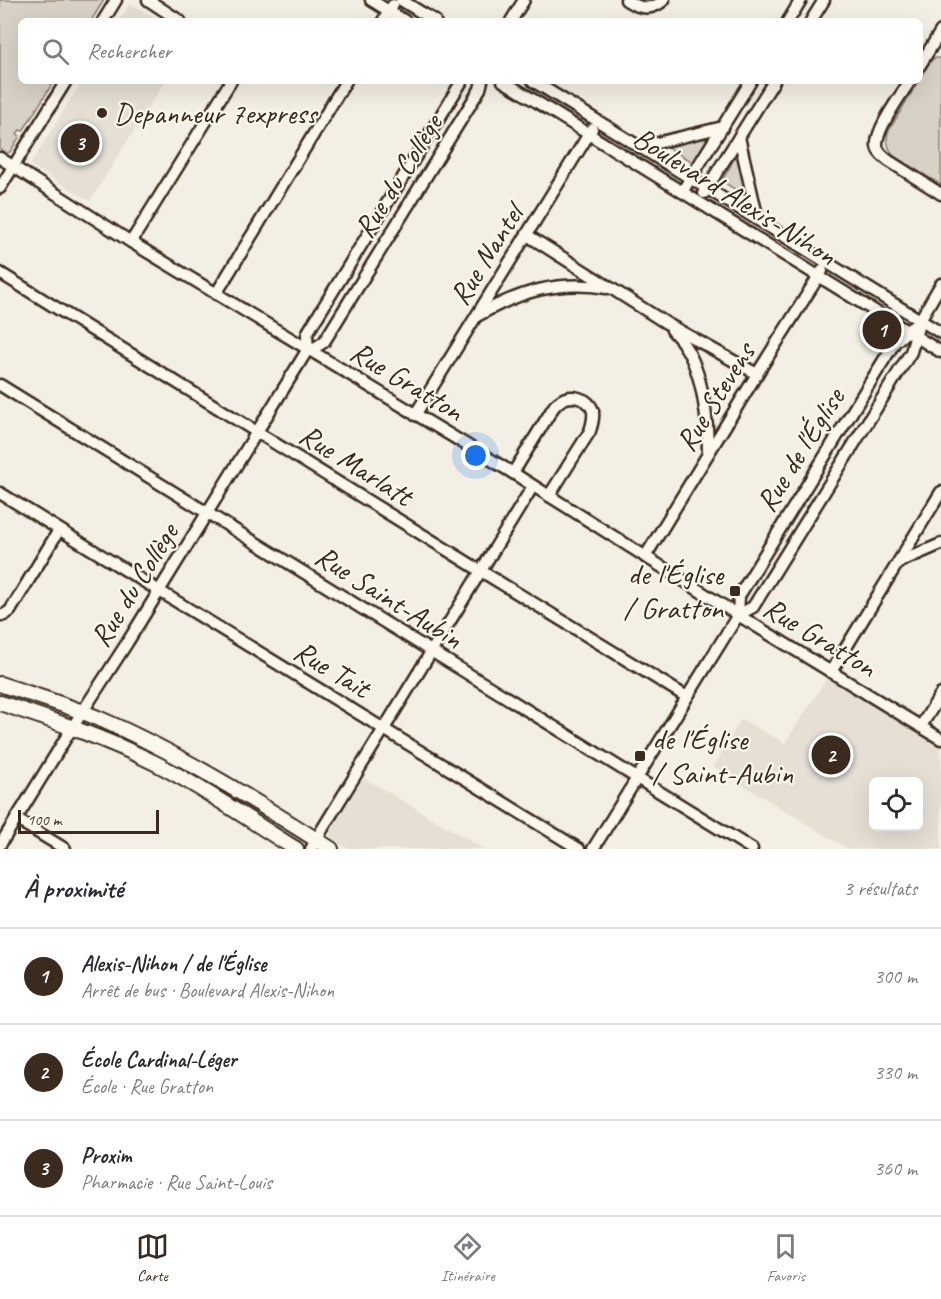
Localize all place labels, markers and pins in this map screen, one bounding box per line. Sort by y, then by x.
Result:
place label: Depanneur 7express [114,94,319,132]
marker: Depanneur 7express [95,106,109,120]
pin: 3 [60,120,100,166]
pin: 1 [862,308,902,352]
place label: de l'Église / Gratton [624,555,725,627]
marker: de l'Église / Gratton [728,584,742,598]
place label: de l'Église / Saint-Aubin [652,720,794,792]
pin: 2 [812,732,850,777]
marker: de l'Église / Saint-Aubin [633,749,647,763]

